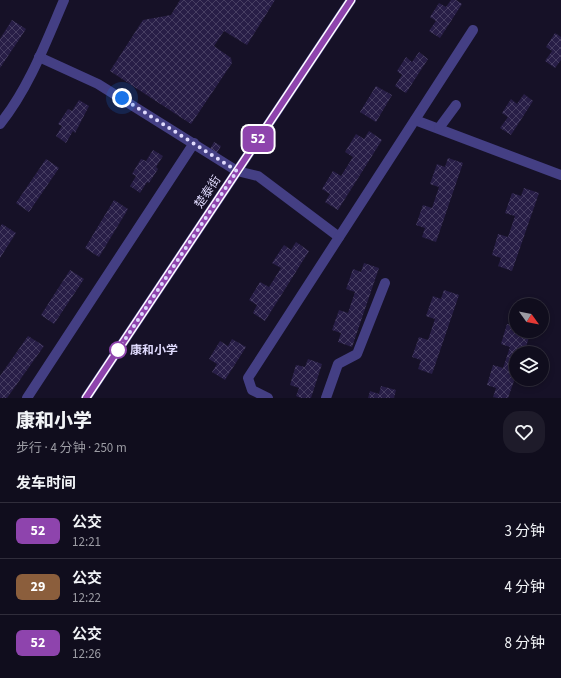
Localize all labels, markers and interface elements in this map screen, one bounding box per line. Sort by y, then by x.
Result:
your location [112,88,132,108]
line badge: 52 [240,126,276,152]
text: 52 [251,129,265,149]
street label: 楚泰街 [191,172,225,212]
north arrow [509,298,549,338]
map controls [509,298,549,386]
marker: 康和小学 [109,341,127,359]
place label: 康和小学 [130,342,178,359]
button: layers [509,346,549,386]
text: 康和小学 [16,408,92,435]
button: heart [503,411,545,453]
text: 步行 · 4 分钟 · 250 m [16,439,127,457]
text: 发车时间 [16,473,76,494]
text: 公交 [72,512,102,533]
text: 52 [31,521,45,541]
text: 3 分钟 [505,521,545,542]
text: 12:21 [72,533,101,551]
text: 公交 [72,568,102,589]
text: 29 [31,577,45,597]
text: 4 分钟 [505,577,545,598]
text: 12:22 [72,589,101,607]
text: 公交 [72,624,102,645]
text: 52 [31,633,45,653]
text: 8 分钟 [505,633,545,654]
text: 12:26 [72,645,101,663]

